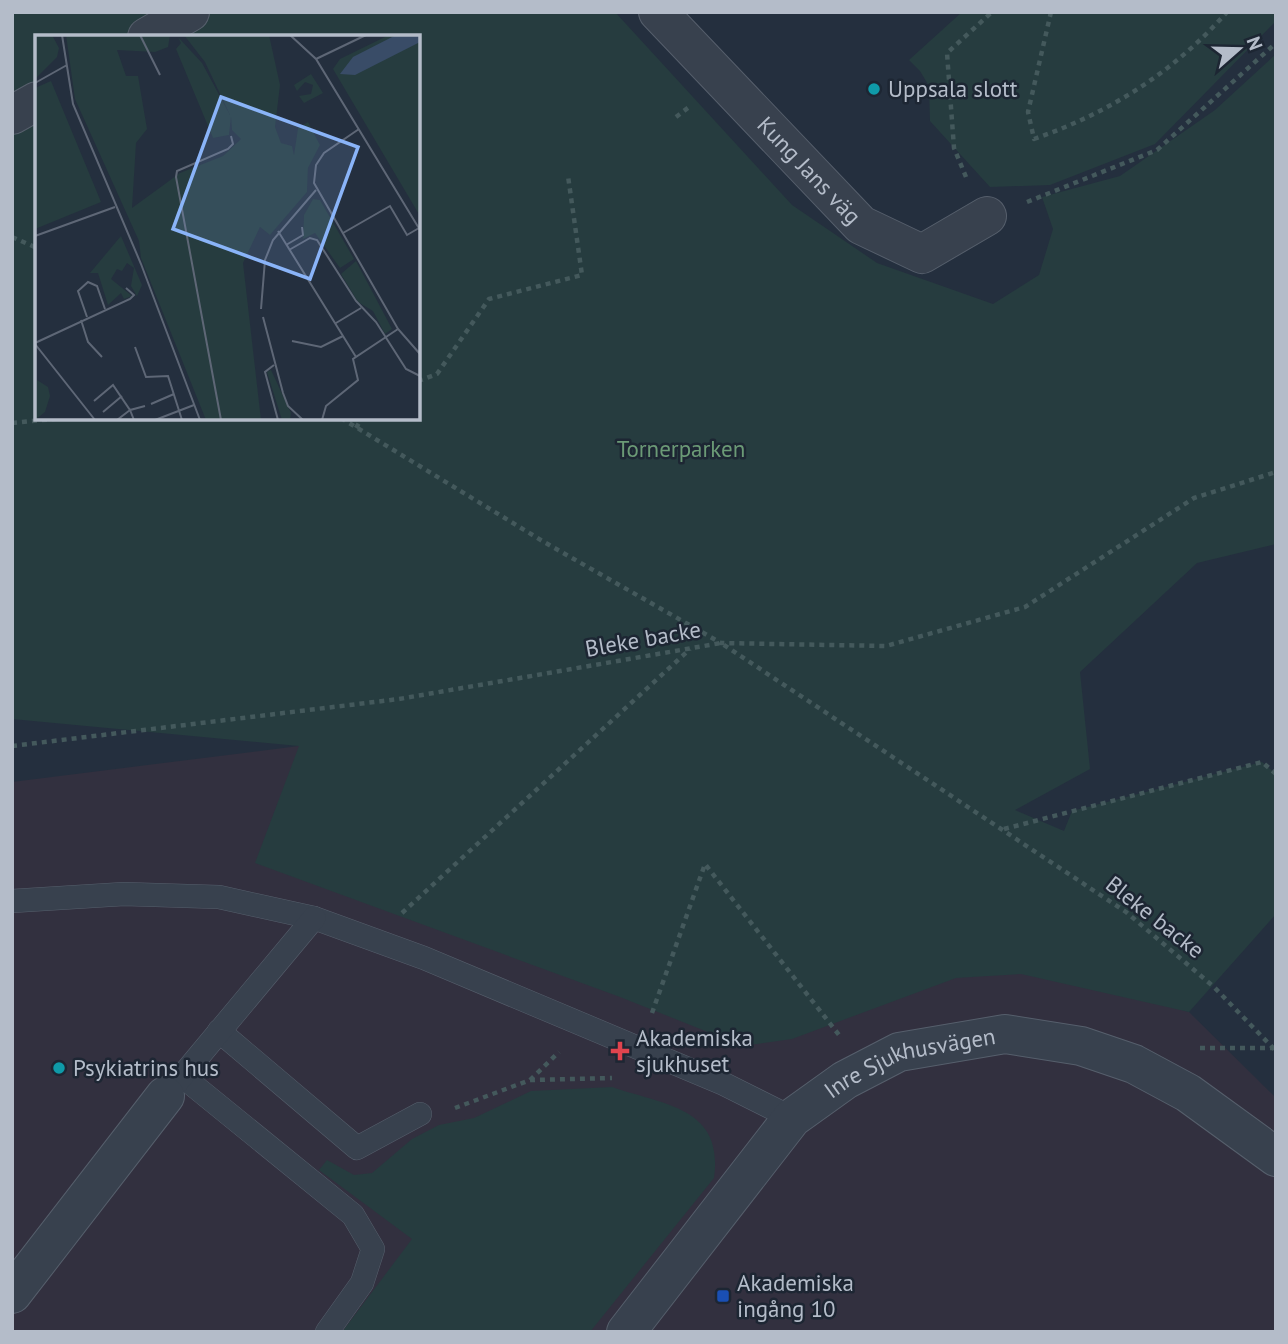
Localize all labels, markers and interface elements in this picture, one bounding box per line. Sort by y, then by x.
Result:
north arrow [1204,14,1274,84]
text: N [1242,33,1268,53]
inset map [35,35,420,420]
place label: Uppsala slott [888,74,1018,103]
marker: Uppsala slott [866,81,882,97]
street label: Kung Jans väg [751,110,868,230]
park label: Tornerparken [617,434,745,463]
street label: Bleke backe [583,614,703,663]
street label: Bleke backe [1100,869,1210,964]
street label: Inre Sjukhusvägen [818,1021,997,1104]
place label: Akademiska sjukhuset [636,1023,753,1078]
marker: Akademiska sjukhuset [610,1041,630,1061]
place label: Psykiatrins hus [73,1053,219,1082]
marker: Psykiatrins hus [51,1060,67,1076]
place label: Akademiska ingång 10 [737,1268,854,1323]
marker: Akademiska ingång 10 [715,1288,731,1304]

